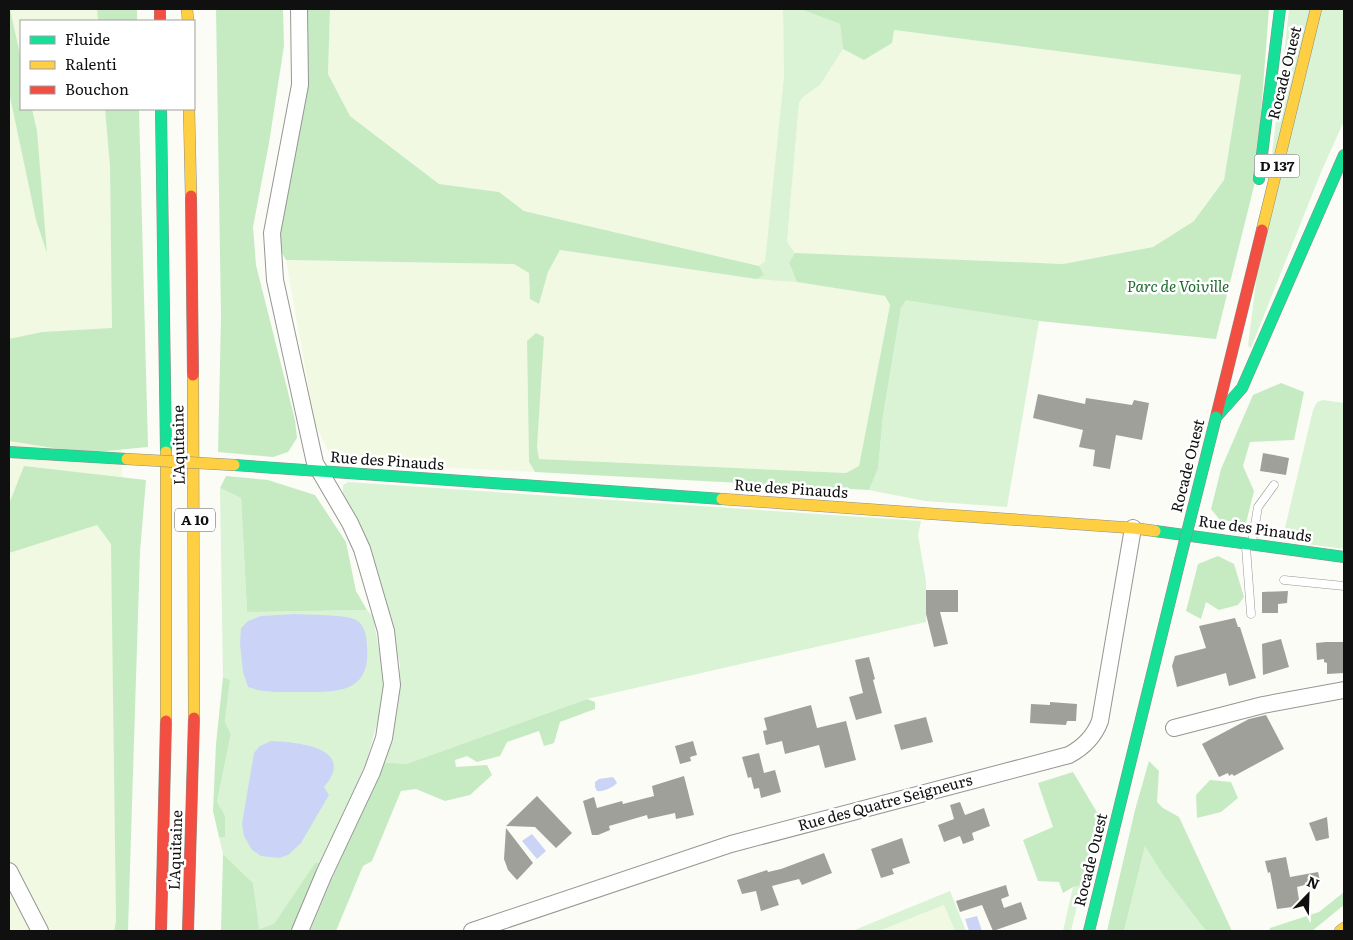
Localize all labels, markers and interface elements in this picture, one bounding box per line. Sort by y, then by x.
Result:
legend [20,20,195,110]
street label: Rocade Ouest [1261,23,1306,122]
text: Fluide [65,27,110,50]
text: Ralenti [65,52,117,75]
text: Bouchon [65,77,129,100]
road number: D 137 [1254,154,1300,178]
park label: Parc de Voiville [1127,274,1229,297]
street label: L'Aquitaine [165,405,190,485]
street label: Rocade Ouest [1164,416,1209,515]
street label: Rue des Pinauds [329,444,445,475]
street label: Rue des Pinauds [733,472,849,503]
road number: A 10 [175,508,215,532]
street label: Rue des Pinauds [1197,508,1313,547]
street label: Rue des Quatre Seigneurs [795,767,975,836]
street label: L'Aquitaine [162,809,187,890]
street label: Rocade Ouest [1067,810,1112,909]
north arrow [1283,870,1333,920]
text: N [1304,871,1323,894]

